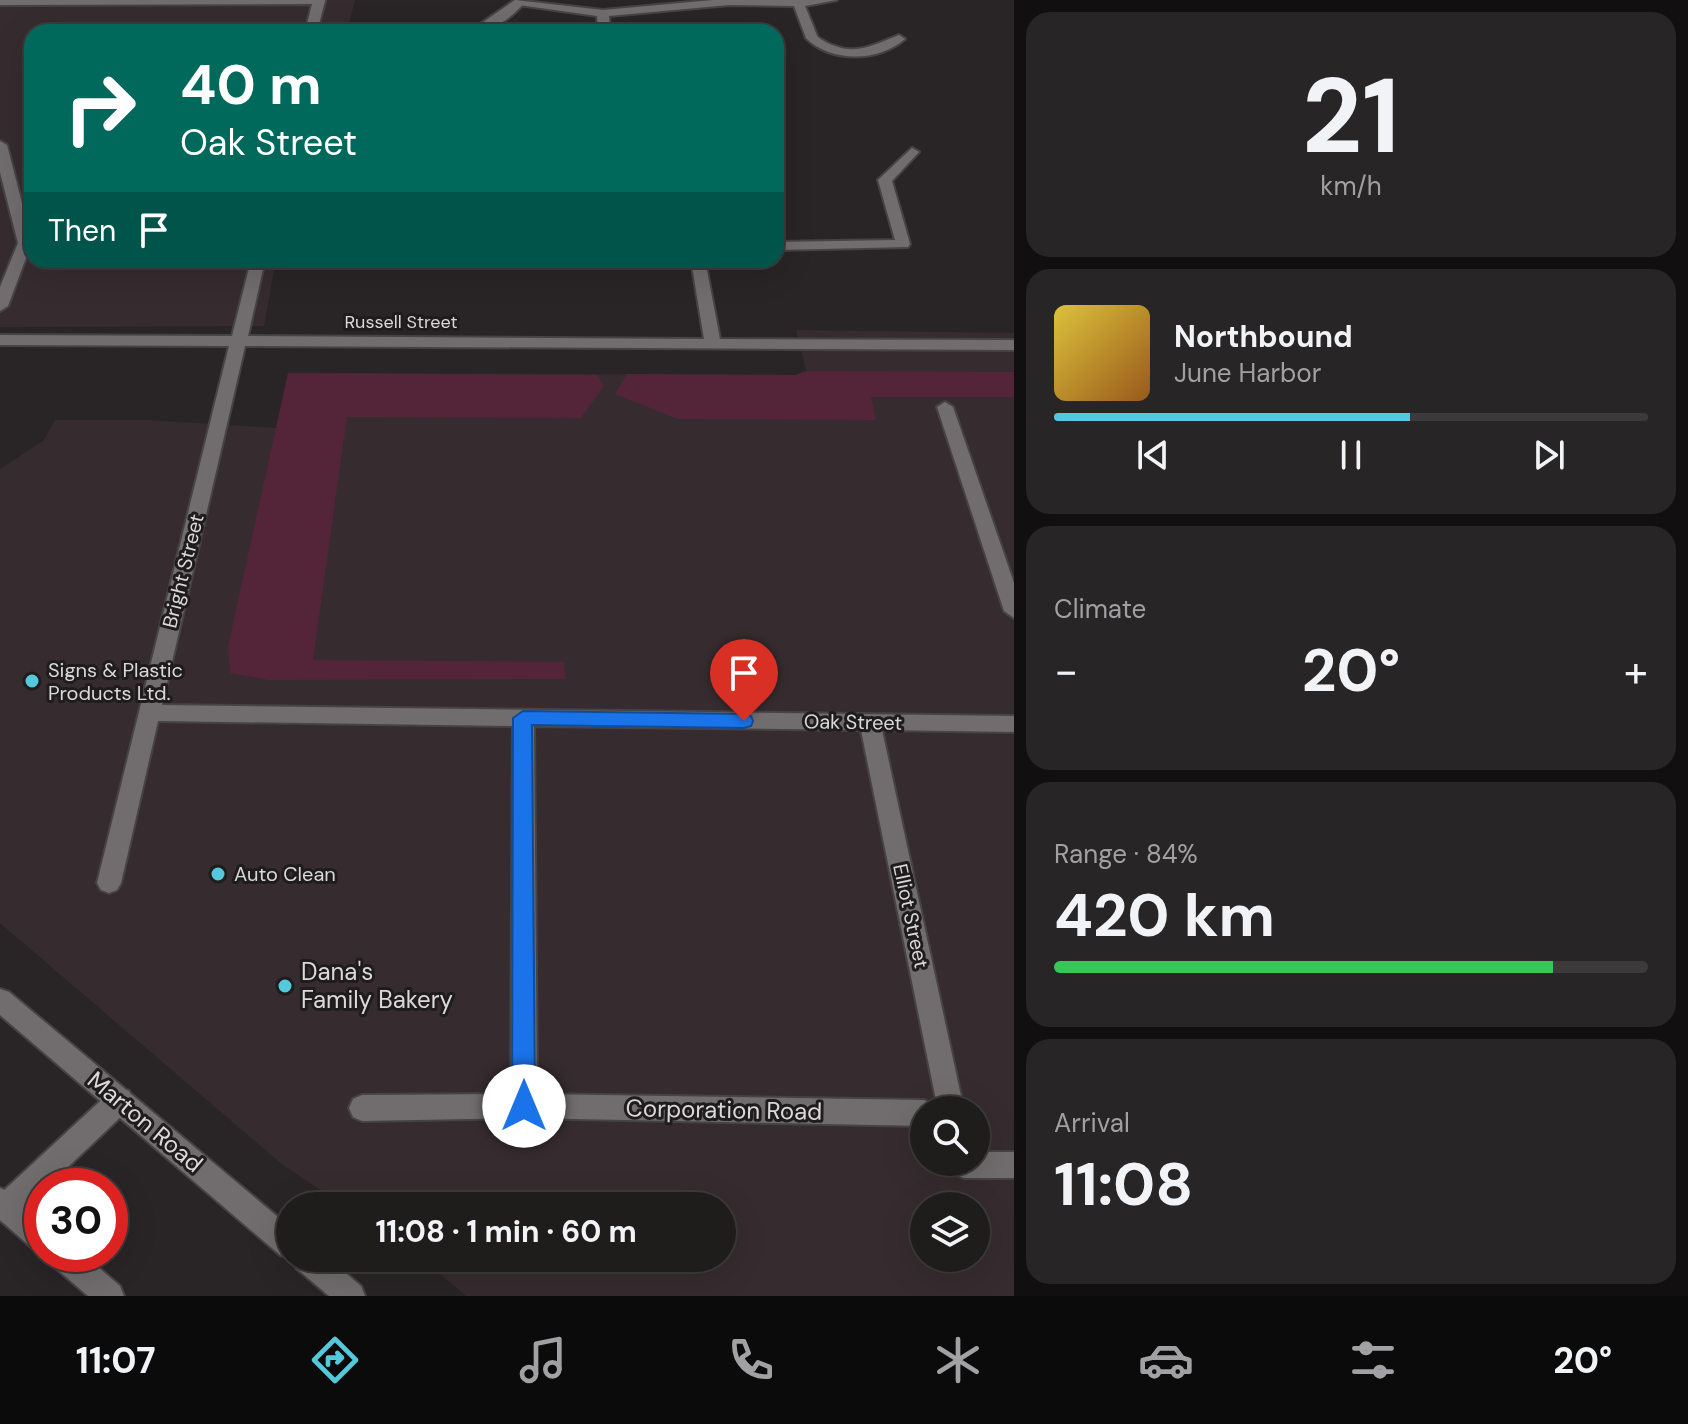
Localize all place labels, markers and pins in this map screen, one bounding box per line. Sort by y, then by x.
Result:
pin [710,639,778,721]
place label: Signs & Plastic Products Ltd. [48,657,183,706]
marker: Signs & Plastic Products Ltd. [23,672,41,690]
place label: Auto Clean [234,861,336,887]
marker: Auto Clean [209,865,227,883]
place label: Dana's Family Bakery [301,956,453,1015]
marker: Dana's Family Bakery [276,977,294,995]

